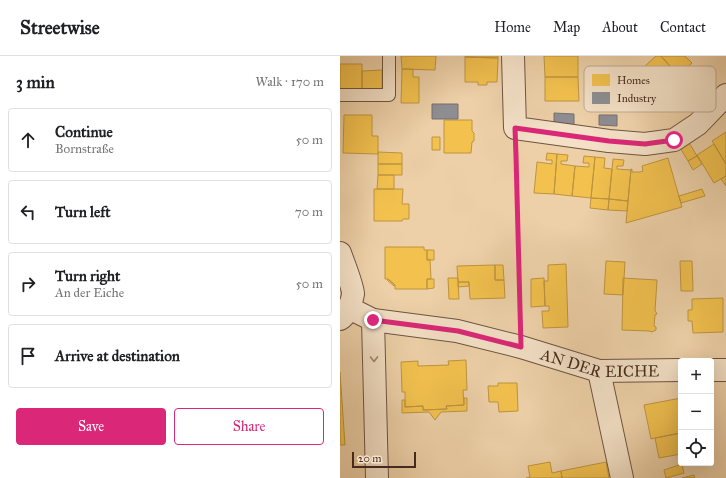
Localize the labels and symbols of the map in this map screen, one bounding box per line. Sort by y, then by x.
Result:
legend [584,66,716,112]
text: Homes [617,74,650,87]
text: Industry [617,92,657,105]
route start [665,131,683,149]
route end [364,311,382,329]
street label: AN DER EICHE [537,344,659,381]
one-way arrow [370,356,378,362]
scale bar [352,450,416,469]

